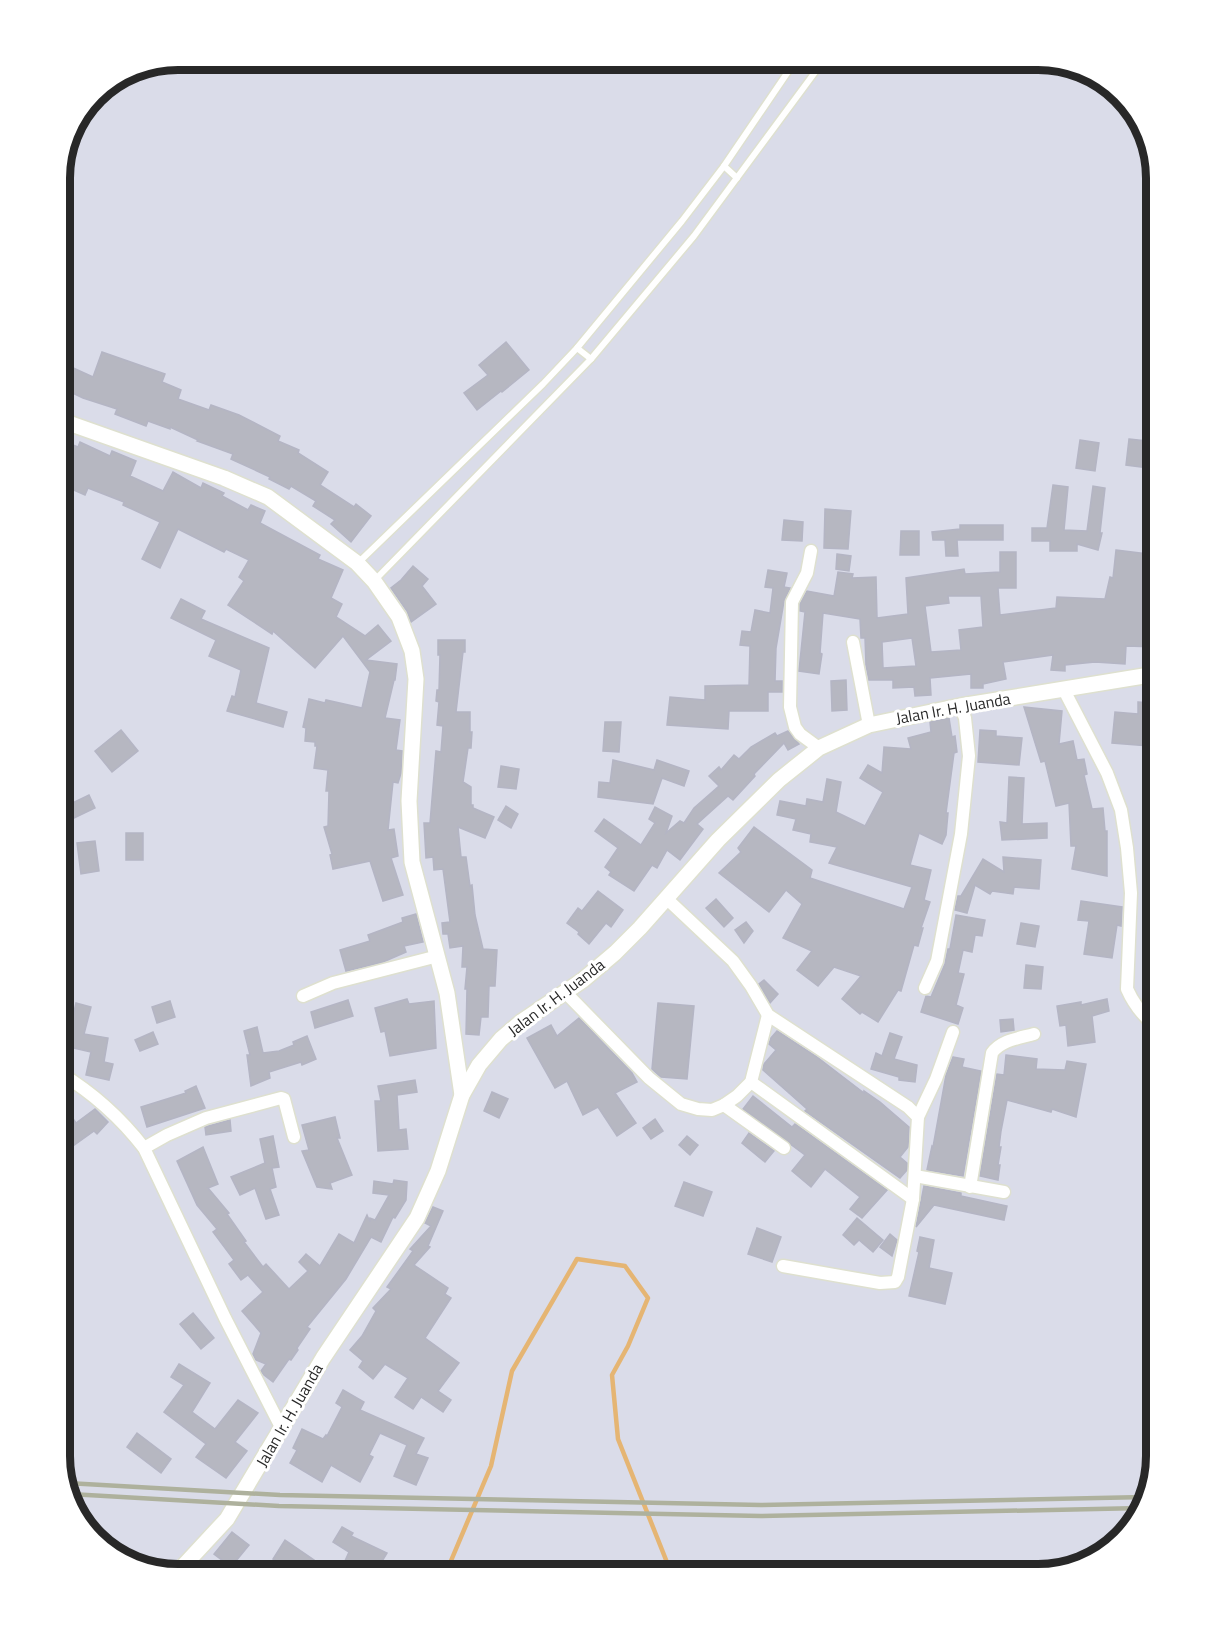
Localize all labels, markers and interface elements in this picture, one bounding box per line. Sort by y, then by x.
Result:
street label: Jalan Ir. H. Juanda [894,686,1012,730]
street label: Jalan Ir. H. Juanda [502,953,610,1041]
street label: Jalan Ir. H. Juanda [250,1359,328,1471]

